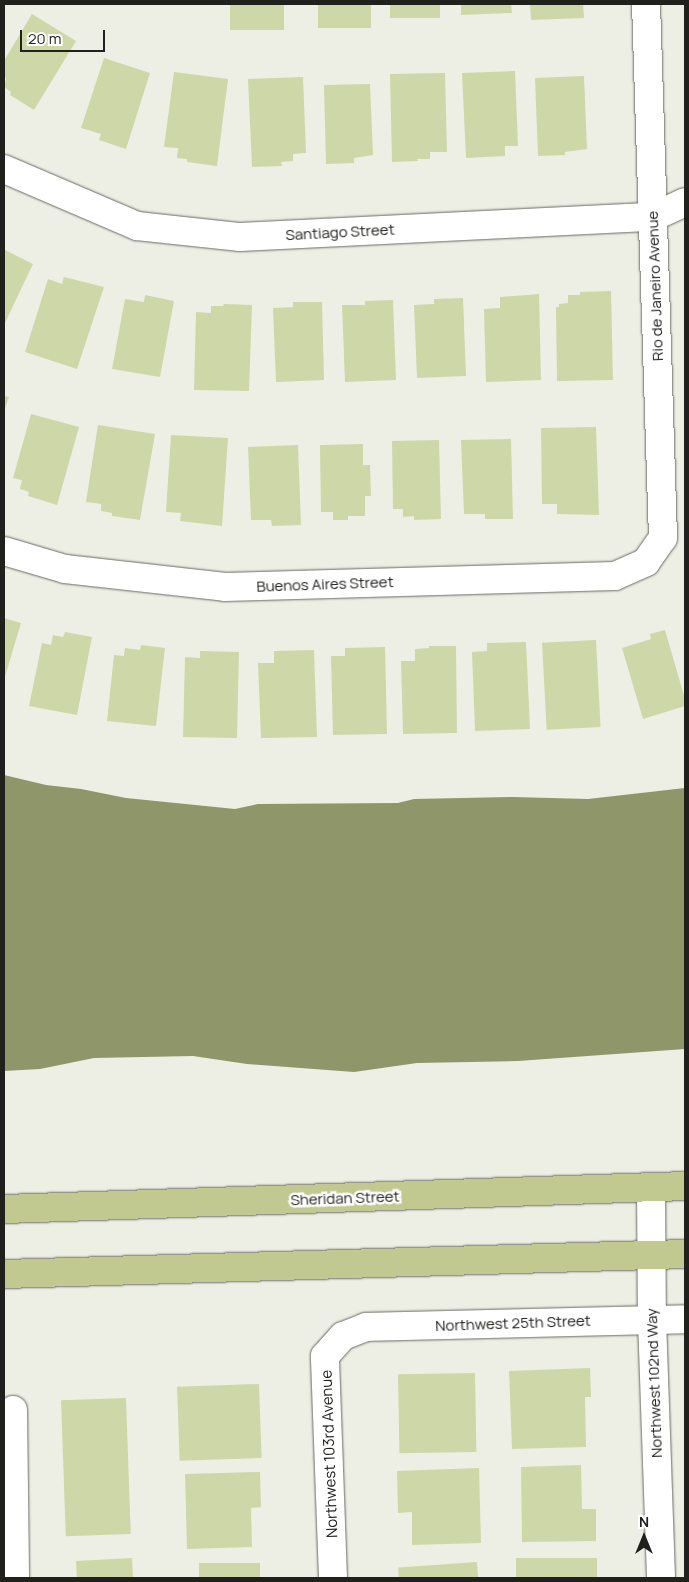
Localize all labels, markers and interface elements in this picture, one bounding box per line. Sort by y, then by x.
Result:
scale bar [22,20,108,52]
text: 20 m [28,28,61,49]
street label: Rio de Janeiro Avenue [643,211,667,361]
street label: Santiago Street [285,220,395,244]
street label: Buenos Aires Street [256,573,394,595]
street label: Sheridan Street [290,1187,400,1209]
street label: Northwest 102nd Way [642,1308,666,1458]
street label: Northwest 25th Street [435,1311,591,1335]
street label: Northwest 103rd Avenue [317,1370,341,1538]
north arrow [619,1512,669,1562]
text: N [639,1512,649,1531]

